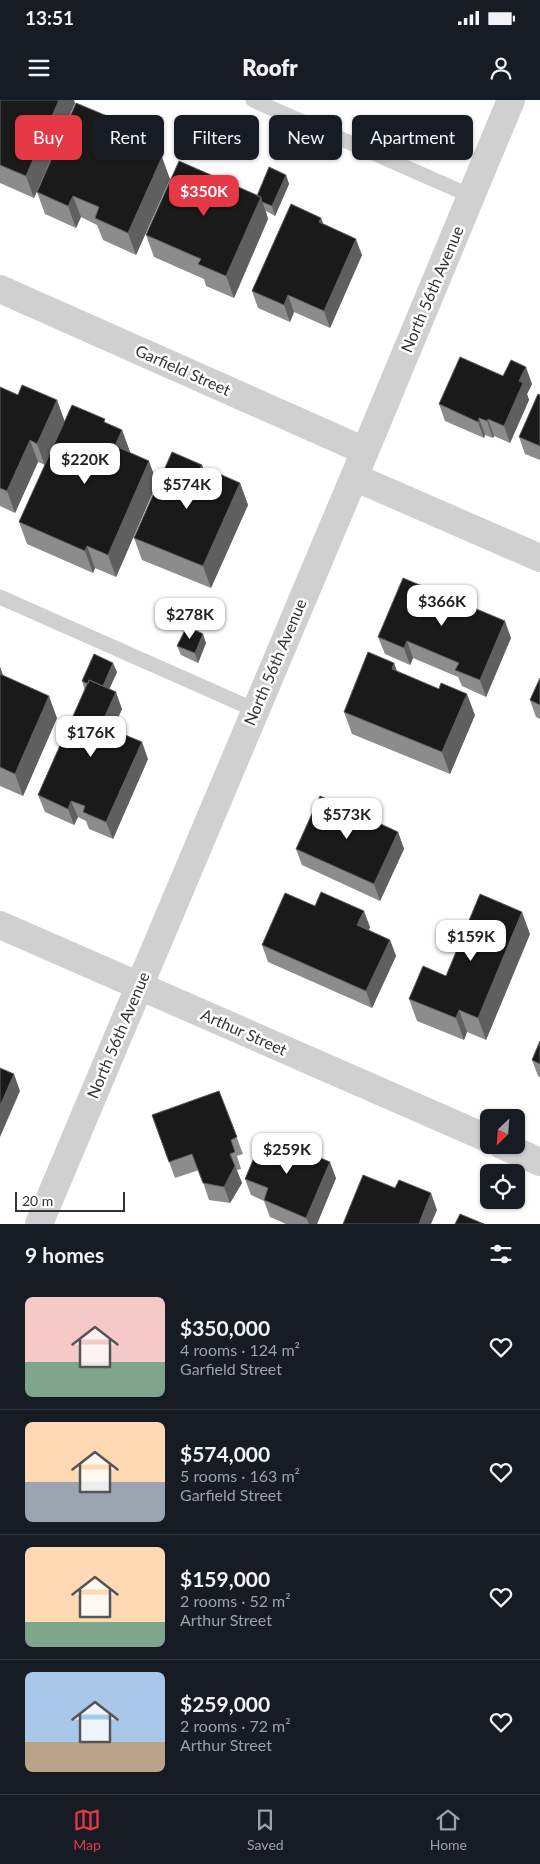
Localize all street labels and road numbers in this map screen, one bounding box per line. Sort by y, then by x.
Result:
street label: North 56th Avenue [396,223,467,355]
street label: Garfield Street [133,340,234,399]
street label: North 56th Avenue [239,596,310,728]
street label: North 56th Avenue [82,969,153,1101]
street label: Arthur Street [198,1004,290,1059]

